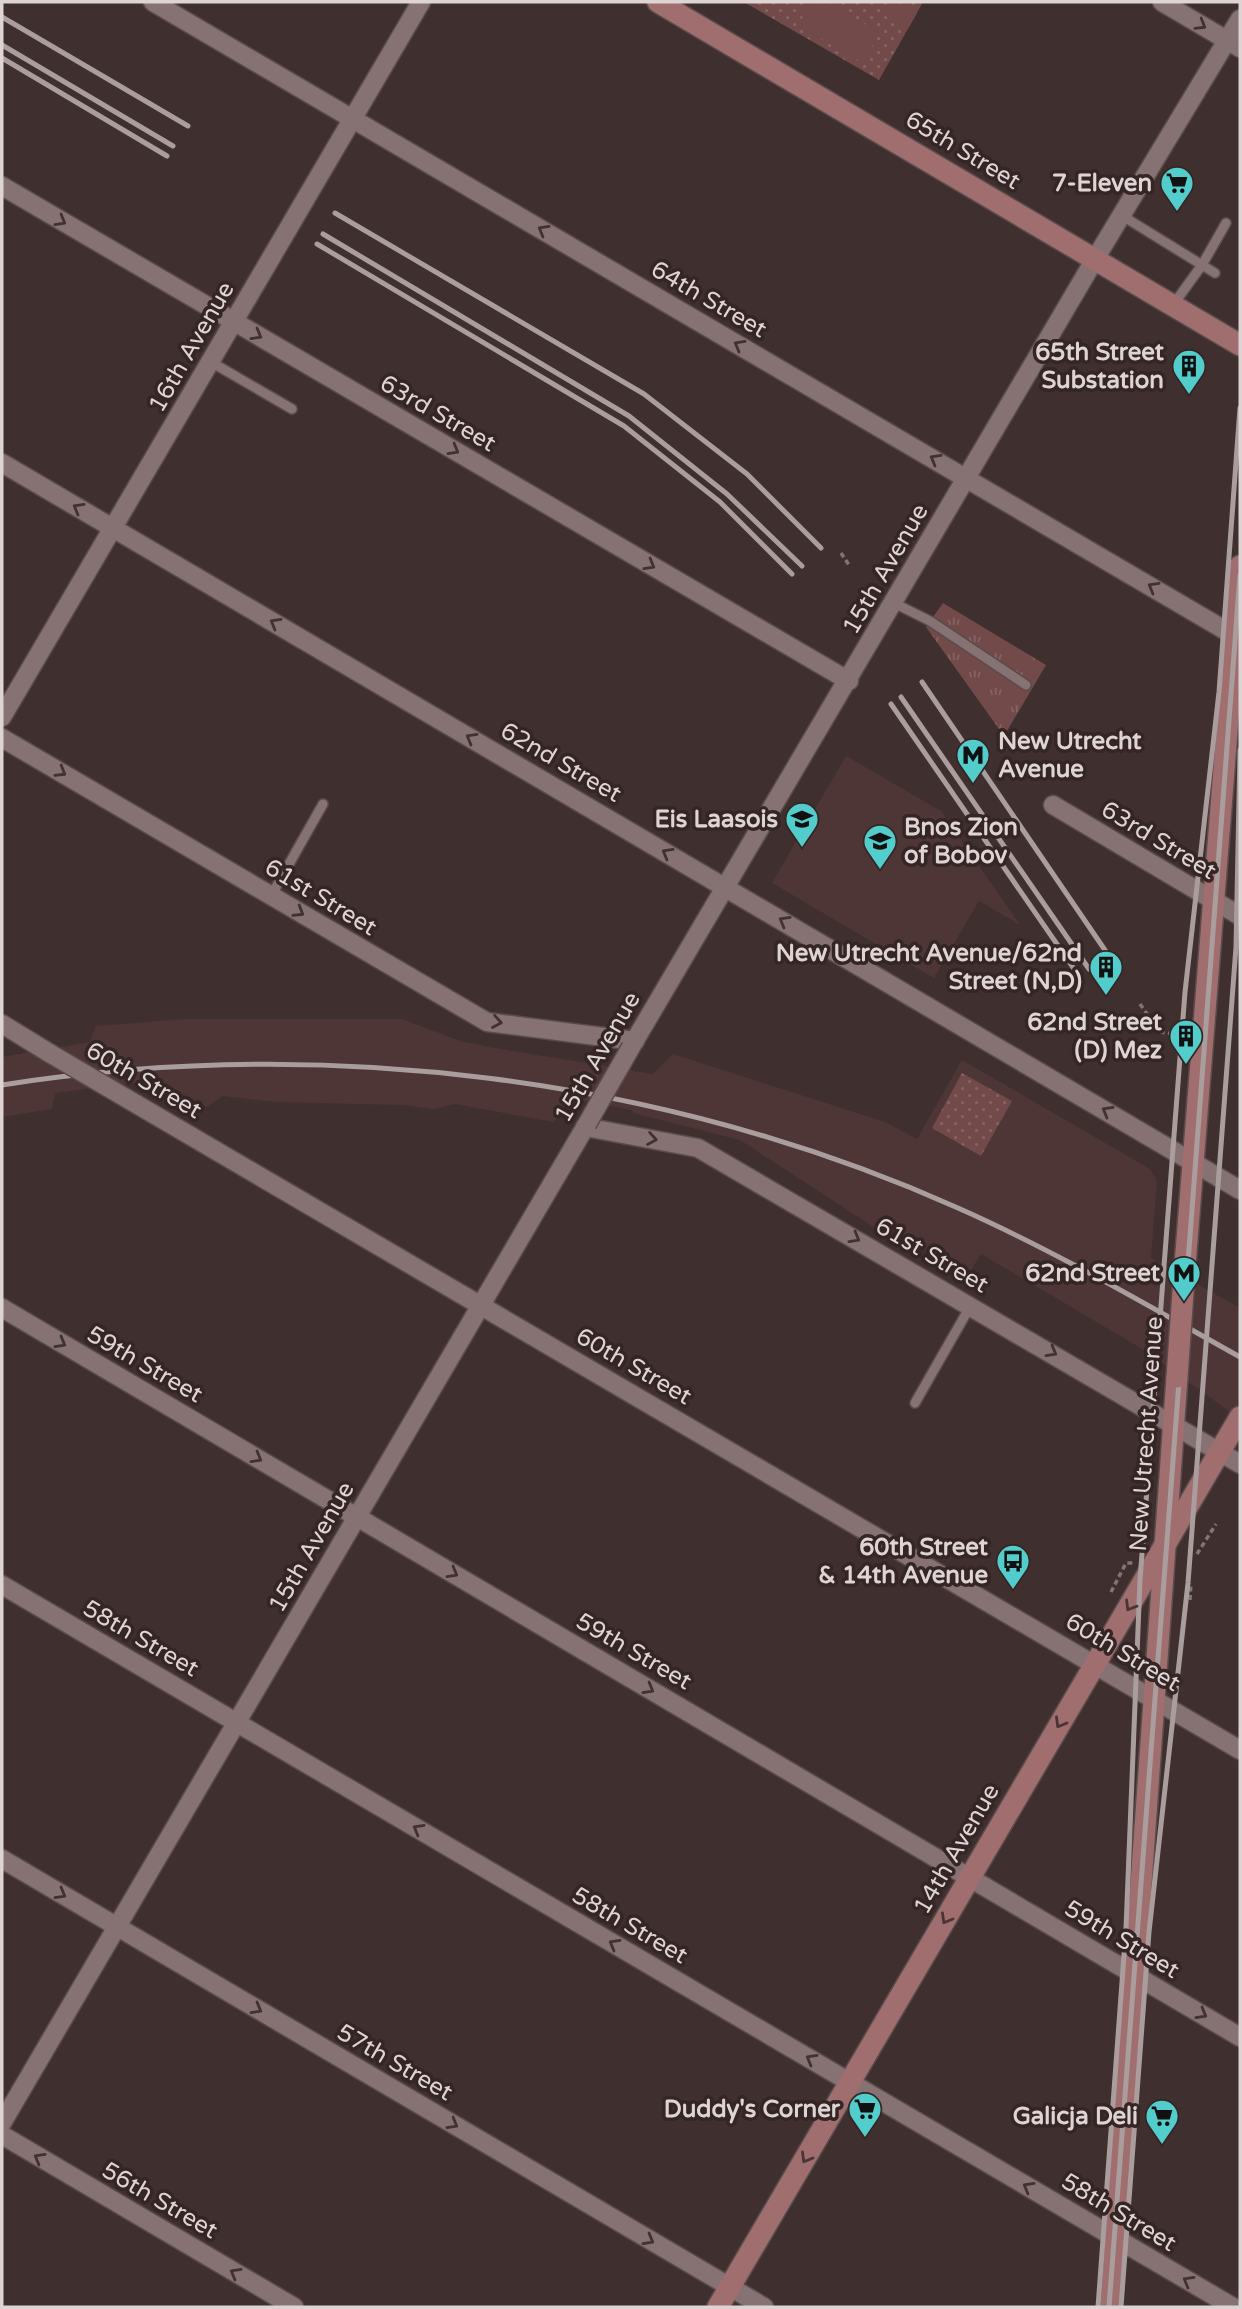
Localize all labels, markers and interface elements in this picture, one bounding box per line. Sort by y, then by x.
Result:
one-way arrow [1194,17,1206,30]
street label: 65th Street [900,105,1025,196]
supermarket icon: 7-Eleven [1158,164,1196,213]
place label: 7-Eleven [1052,169,1152,198]
one-way arrow [53,213,66,226]
one-way arrow [537,225,550,238]
street label: 64th Street [646,255,772,344]
street label: 16th Avenue [142,277,241,418]
one-way arrow [250,327,263,340]
place label: 65th Street Substation [1035,338,1165,395]
one-way arrow [734,340,746,353]
building icon: 65th Street Substation [1170,347,1208,396]
street label: 63rd Street [375,369,501,458]
one-way arrow [446,442,459,455]
one-way arrow [930,455,943,468]
street label: 15th Avenue [836,499,935,640]
one-way arrow [73,503,86,516]
one-way arrow [643,557,655,570]
one-way arrow [1147,582,1160,595]
one-way arrow [269,618,282,631]
street label: 62nd Street [495,716,626,809]
place label: New Utrecht Avenue [998,727,1142,784]
one-way arrow [465,733,478,746]
metro station icon: New Utrecht Avenue [954,736,992,785]
one-way arrow [53,764,66,777]
street label: 63rd Street [1096,795,1221,886]
school or university icon: Eis Laasois [783,800,821,849]
place label: Eis Laasois [655,805,778,834]
place label: Bnos Zion of Bobov [904,813,1018,870]
school or university icon: Bnos Zion of Bobov [861,822,899,871]
one-way arrow [662,848,675,861]
street label: 61st Street [259,853,382,942]
one-way arrow [291,904,304,917]
one-way arrow [778,916,791,929]
place label: New Utrecht Avenue/62nd Street (N,D) [776,939,1082,996]
building icon: New Utrecht Avenue/62nd Street (N,D) [1087,948,1125,997]
street label: 15th Avenue [548,987,647,1128]
place label: 62nd Street (D) Mez [1027,1008,1163,1065]
one-way arrow [491,1014,503,1029]
building icon: 62nd Street (D) Mez [1167,1017,1205,1066]
street label: 60th Street [81,1036,207,1125]
one-way arrow [1101,1106,1114,1119]
one-way arrow [646,1131,658,1146]
street label: 61st Street [870,1211,993,1299]
one-way arrow [847,1230,860,1243]
metro station icon: 62nd Street [1165,1254,1203,1303]
place label: 62nd Street [1025,1259,1161,1288]
street label: New Utrecht Avenue [1124,1316,1169,1553]
street label: 59th Street [82,1320,208,1409]
street label: 60th Street [571,1322,697,1411]
one-way arrow [53,1335,66,1348]
one-way arrow [1044,1344,1057,1357]
one-way arrow [249,1450,262,1463]
street label: 15th Avenue [262,1477,361,1618]
place label: 60th Street & 14th Avenue [818,1533,989,1590]
bus stop icon: 60th Street & 14th Avenue [994,1542,1032,1591]
one-way arrow [445,1565,458,1578]
street label: 58th Street [78,1594,204,1683]
one-way arrow [1125,1598,1138,1611]
street label: 59th Street [571,1607,697,1696]
street label: 60th Street [1060,1607,1185,1698]
one-way arrow [642,1680,655,1693]
one-way arrow [1056,1715,1069,1728]
street label: 14th Avenue [907,1779,1006,1920]
one-way arrow [413,1824,426,1837]
street label: 58th Street [567,1881,693,1970]
one-way arrow [53,1886,66,1899]
street label: 59th Street [1059,1894,1184,1985]
one-way arrow [941,1912,954,1925]
one-way arrow [609,1939,622,1952]
one-way arrow [249,2001,262,2014]
one-way arrow [1194,2006,1207,2019]
street label: 57th Street [332,2018,458,2107]
one-way arrow [805,2054,818,2067]
supermarket icon: Duddy's Corner [846,2090,884,2139]
place label: Duddy's Corner [664,2095,841,2124]
supermarket icon: Galicja Deli [1143,2097,1181,2146]
place label: Galicja Deli [1013,2102,1138,2131]
one-way arrow [445,2116,458,2129]
one-way arrow [801,2150,814,2163]
one-way arrow [34,2153,47,2166]
street label: 56th Street [97,2156,223,2245]
street label: 58th Street [1056,2167,1181,2258]
one-way arrow [1023,2182,1036,2195]
one-way arrow [642,2232,654,2245]
one-way arrow [230,2268,243,2281]
one-way arrow [1182,2276,1195,2289]

